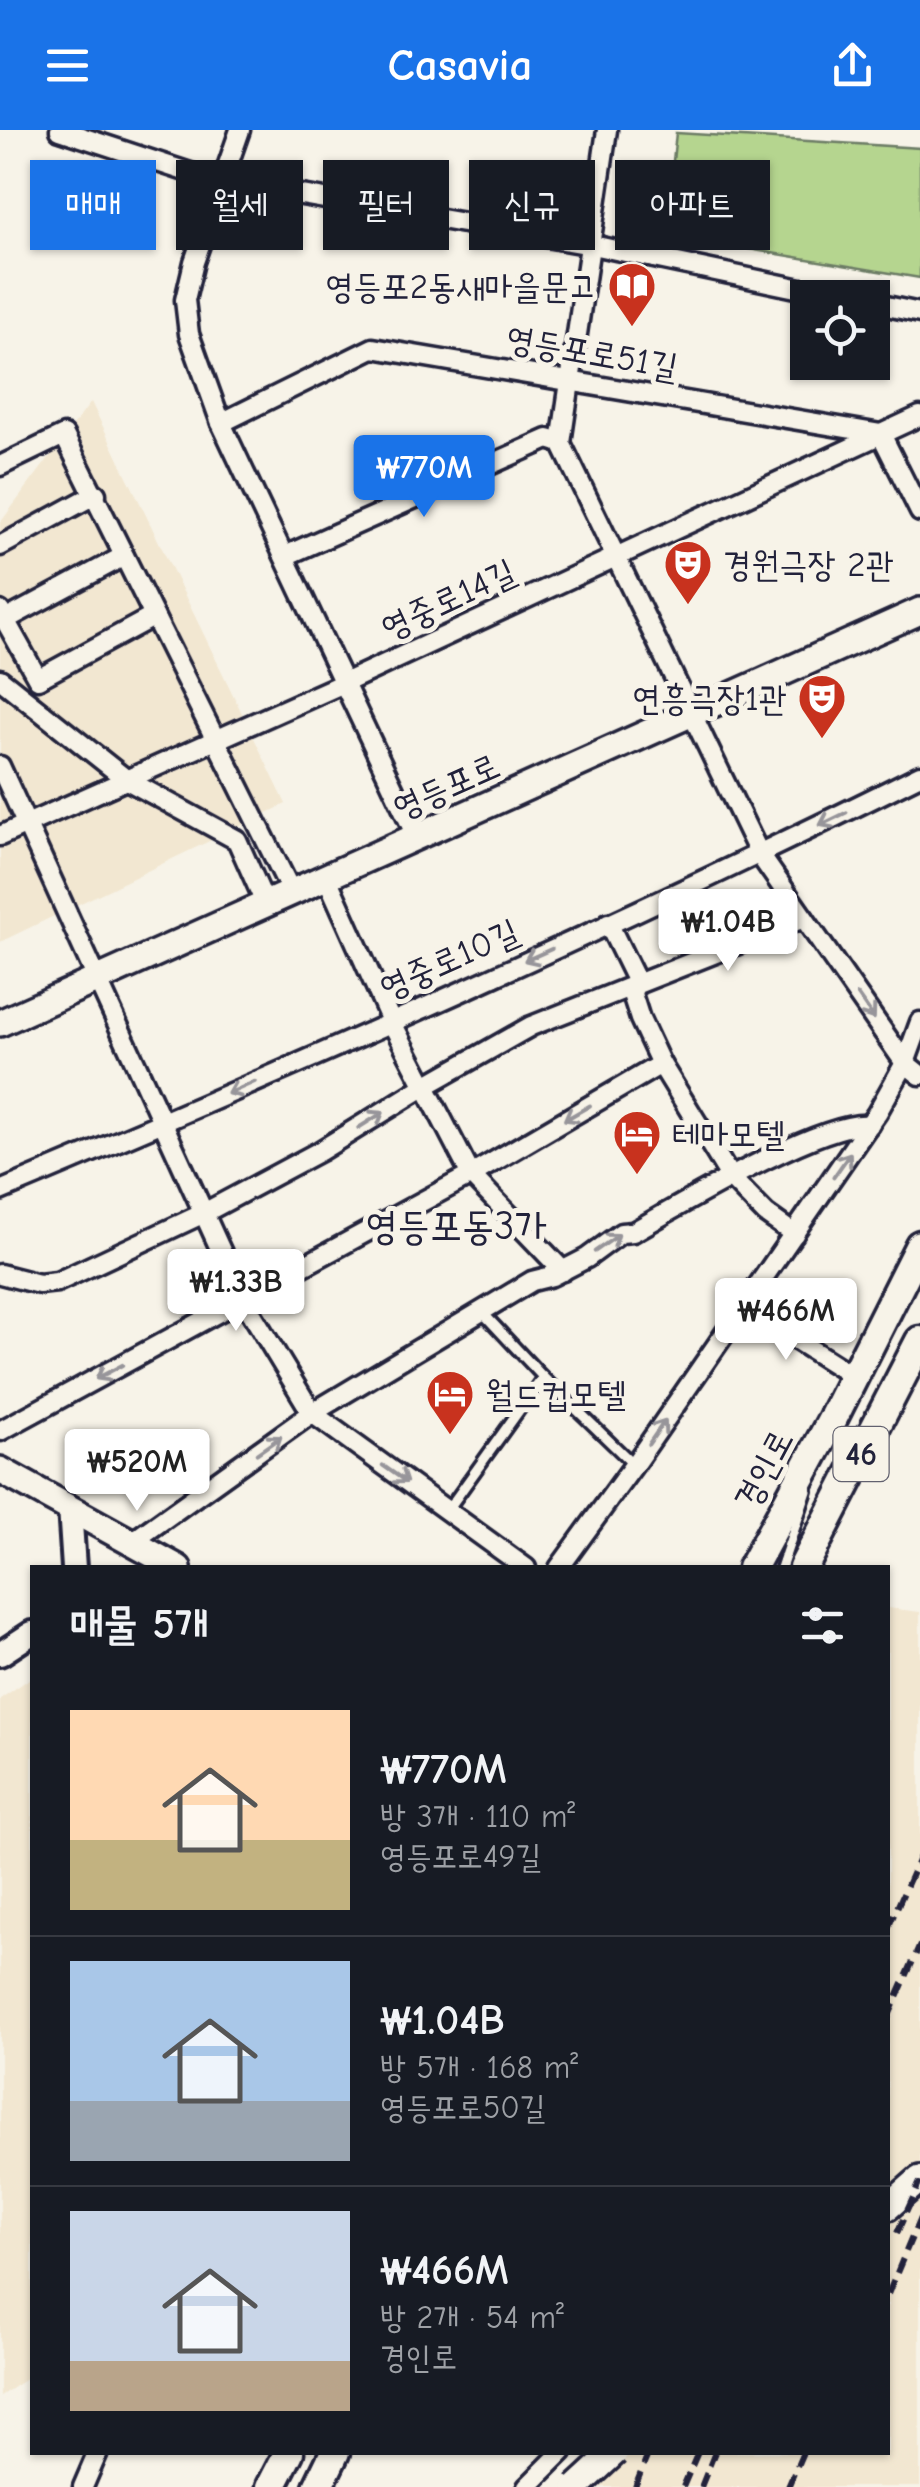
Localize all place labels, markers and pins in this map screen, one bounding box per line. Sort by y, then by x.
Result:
library icon: 영등포2동새마을문고 [606,260,658,328]
place label: 영등포2동새마을문고 [325,266,597,307]
pin: ₩770M [354,435,494,520]
theatre icon: 경원극장 2관 [662,538,714,606]
place label: 경원극장 2관 [723,544,894,585]
theatre icon: 연흥극장1관 [796,672,848,740]
place label: 연흥극장1관 [632,678,787,719]
pin: ₩1.04B [647,889,809,974]
hotel icon: 테마모텔 [611,1108,663,1176]
place label: 테마모텔 [672,1114,785,1155]
pin: ₩1.33B [155,1249,317,1334]
pin: ₩466M [716,1278,856,1363]
hotel icon: 월드컵모텔 [424,1368,476,1436]
place label: 월드컵모텔 [485,1374,626,1415]
pin: ₩520M [67,1429,207,1514]

